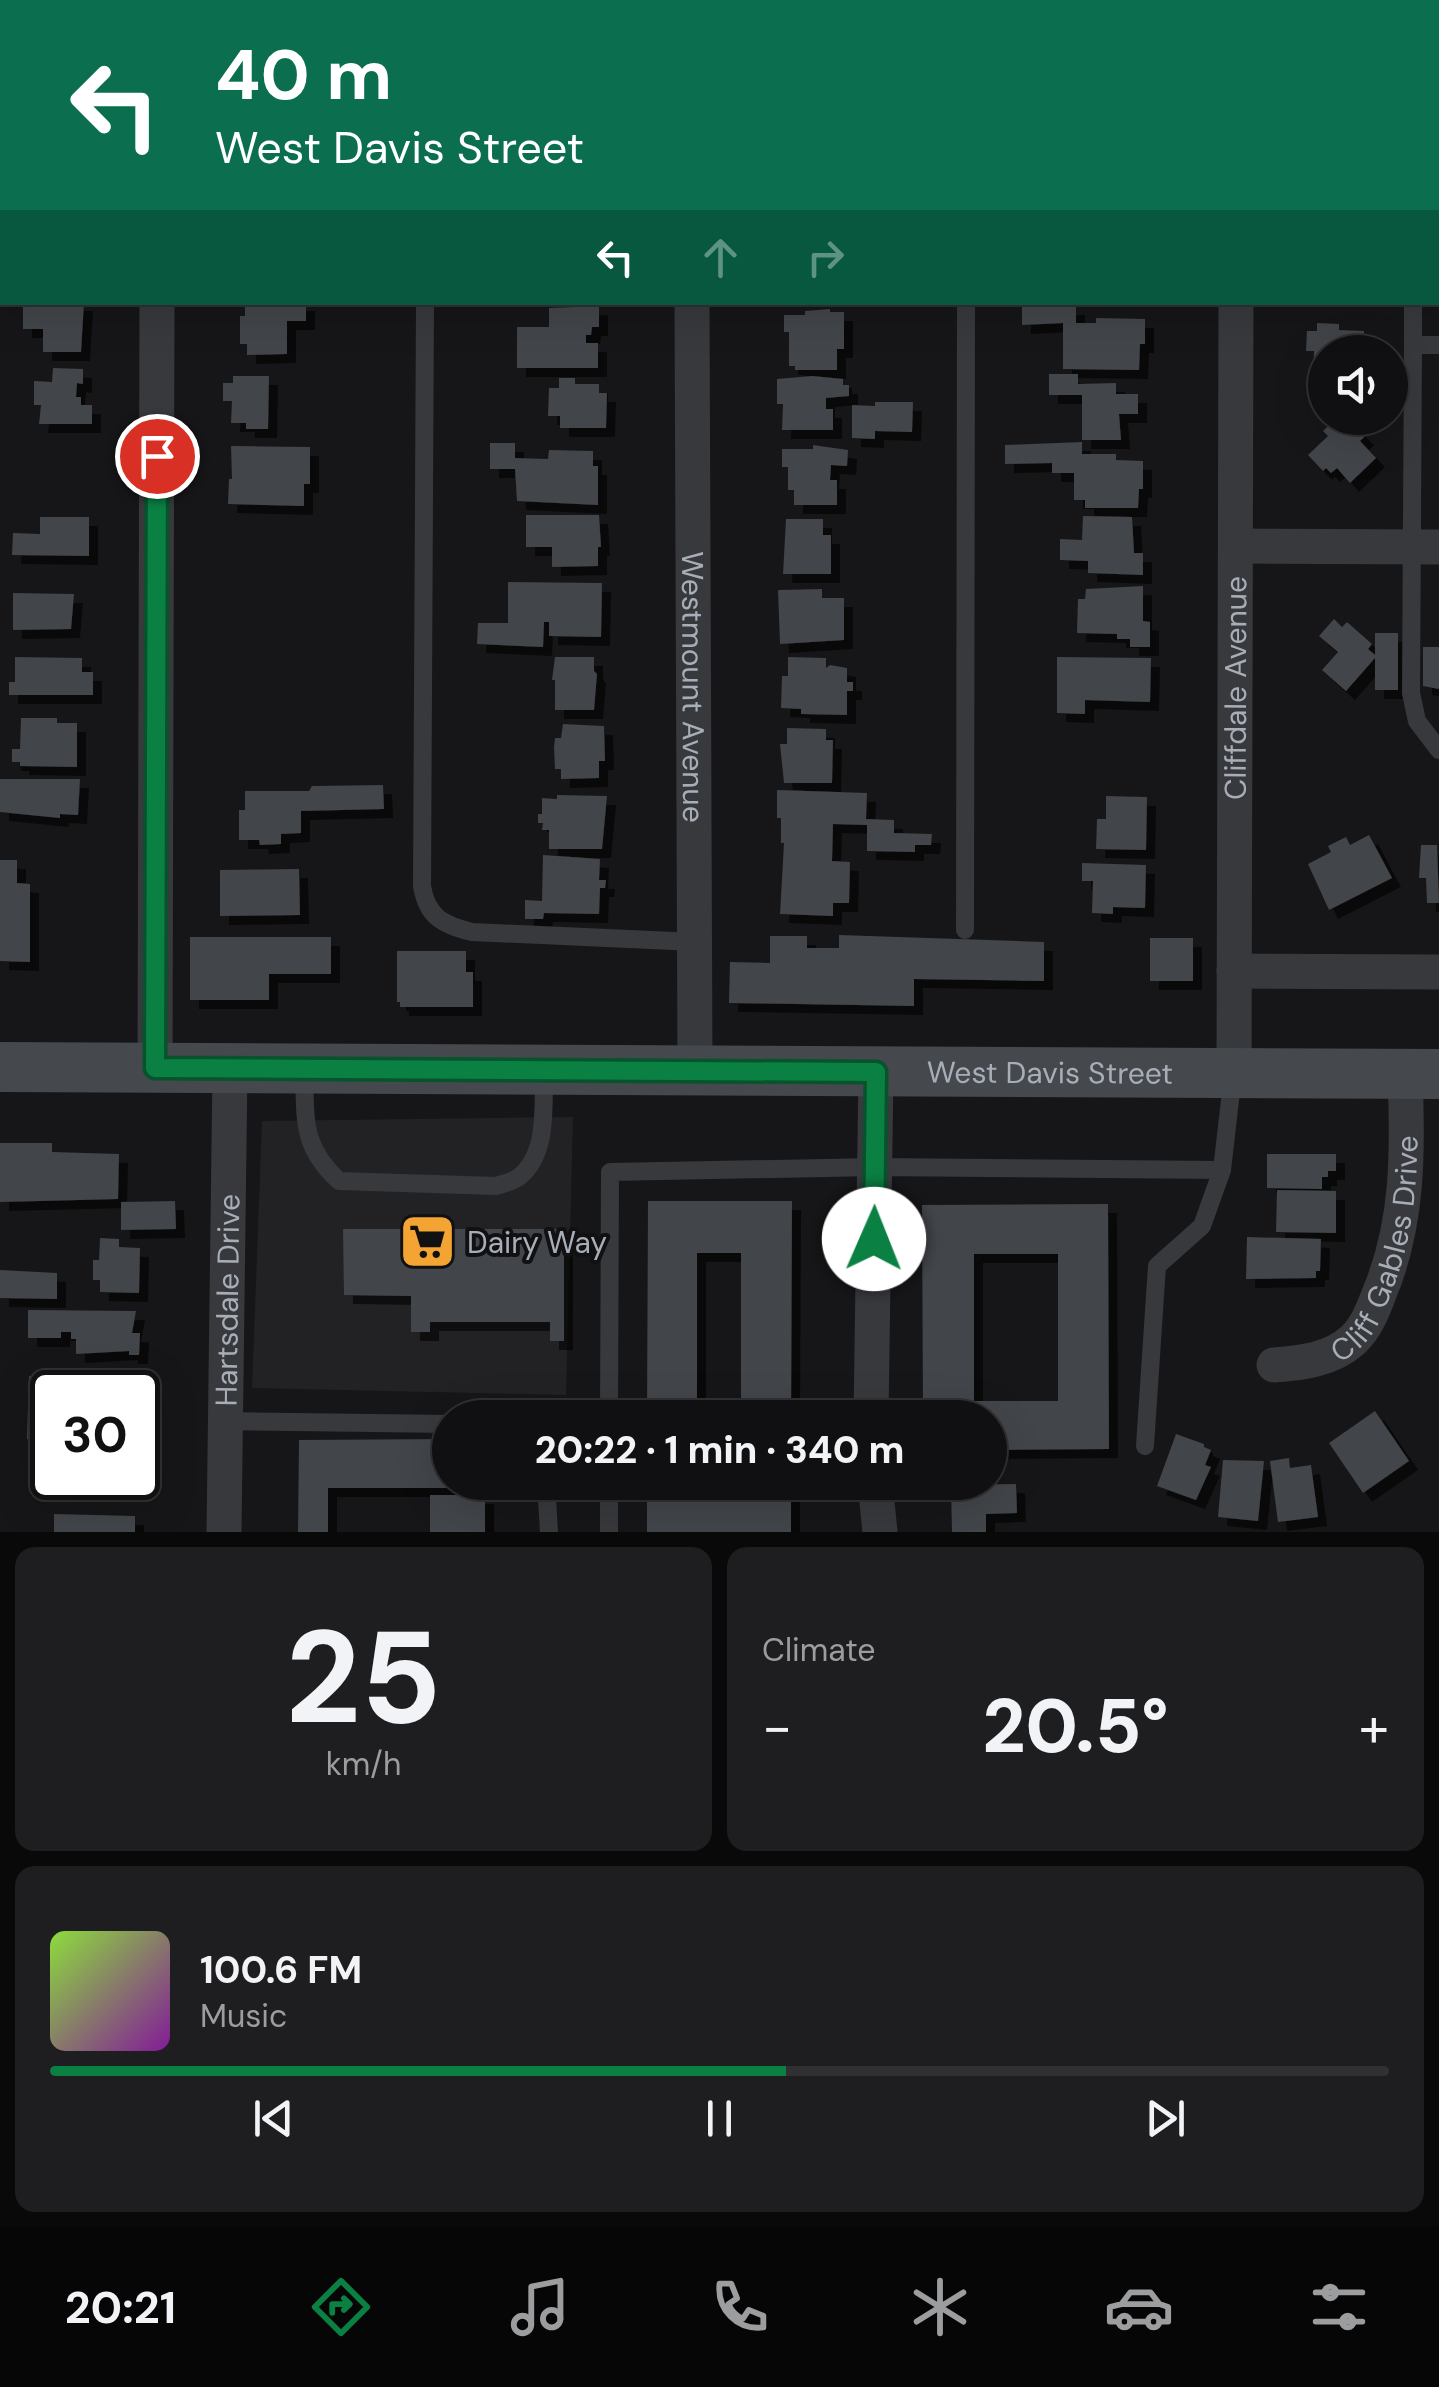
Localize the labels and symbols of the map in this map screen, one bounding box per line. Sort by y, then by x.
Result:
pin [115,414,200,499]
street label: Westmount Avenue [673,551,714,823]
street label: Cliffdale Avenue [1215,576,1255,800]
street label: West Davis Street [927,1052,1173,1092]
street label: Cliff Gables Drive [1323,1135,1426,1370]
position arrow [822,1187,926,1291]
street label: Hartsdale Drive [206,1193,248,1407]
supermarket icon: Dairy Way [398,1212,458,1272]
place label: Dairy Way [467,1223,607,1262]
speed limit sign: 30 [30,1370,160,1500]

